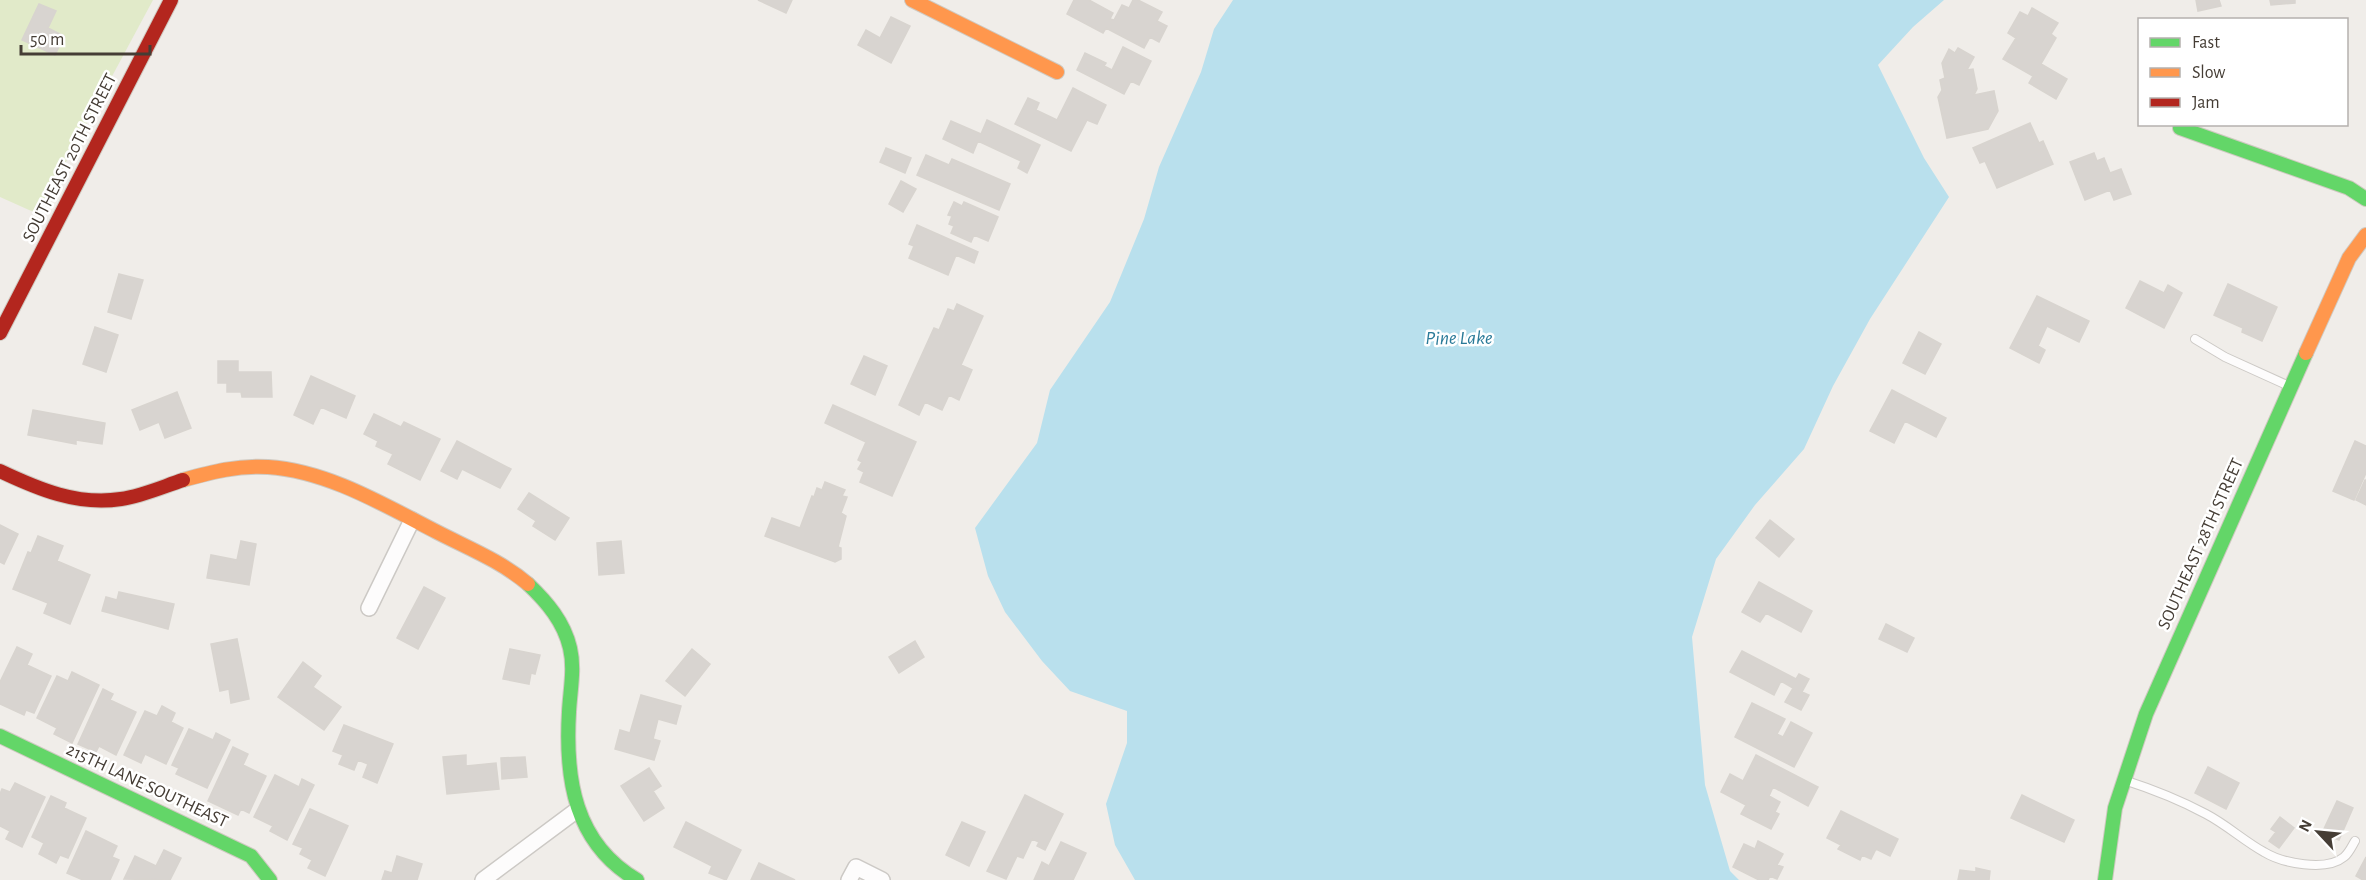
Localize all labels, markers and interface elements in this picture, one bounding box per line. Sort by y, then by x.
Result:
scale bar [21,18,150,56]
legend [2138,18,2348,126]
text: 50 m [30,31,64,49]
text: Fast [2192,34,2220,52]
text: Slow [2192,64,2225,82]
street label: SOUTHEAST 20TH STREET [20,71,120,245]
text: Jam [2192,94,2220,112]
water label: Pine Lake [1425,328,1493,348]
street label: SOUTHEAST 28TH STREET [2155,455,2247,632]
street label: 215TH LANE SOUTHEAST [63,741,231,831]
north arrow [2288,802,2348,862]
text: N [2296,817,2315,834]

